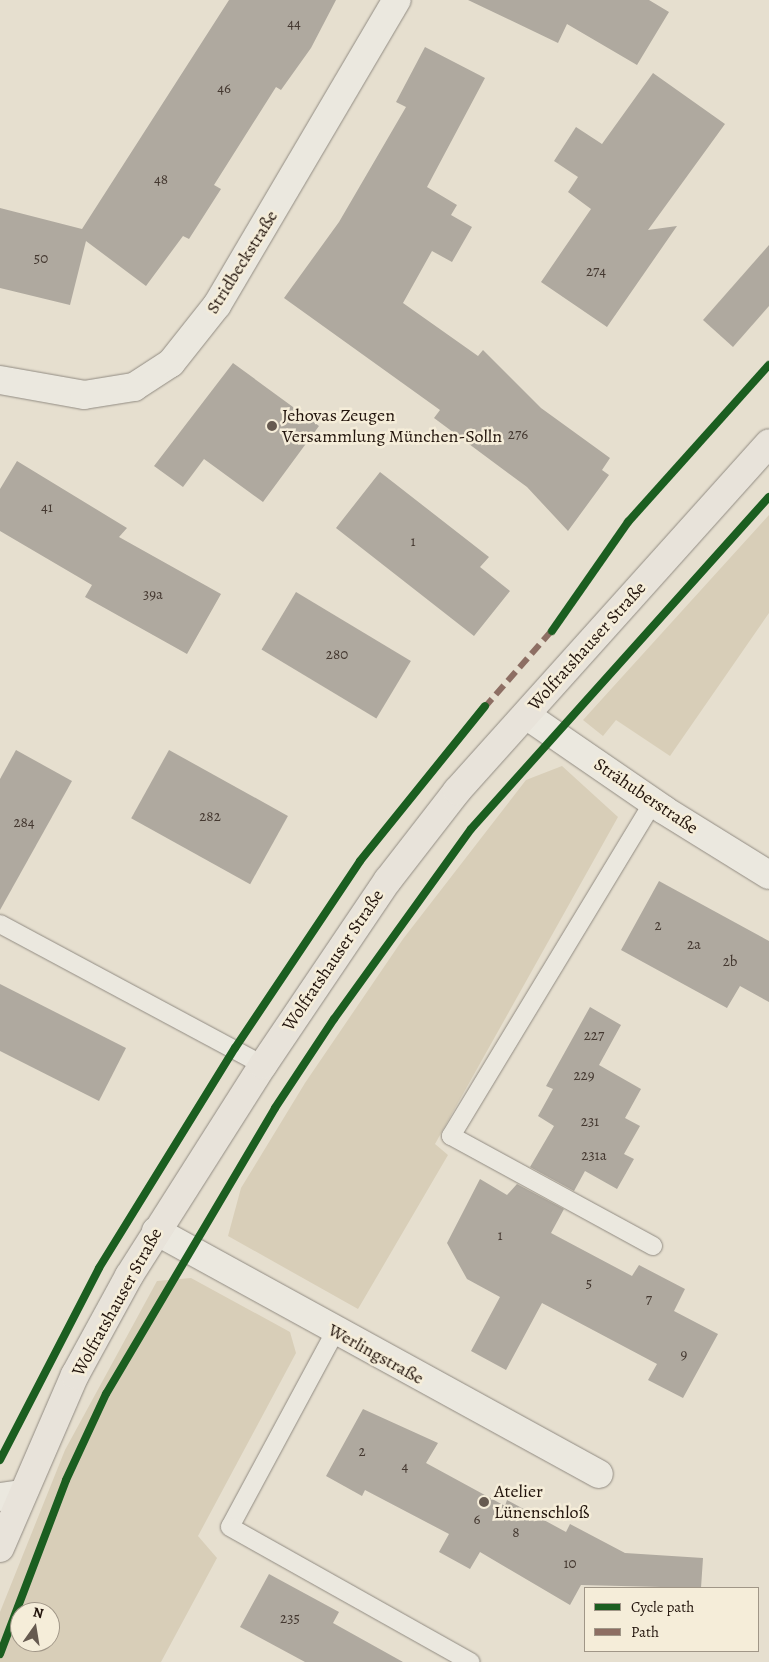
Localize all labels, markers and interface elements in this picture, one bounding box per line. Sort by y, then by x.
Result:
house number: 44 [287,15,301,33]
house number: 46 [217,80,231,98]
house number: 48 [154,171,168,189]
street label: Stridbeckstraße [202,206,282,318]
house number: 50 [34,250,48,268]
house number: 274 [586,263,606,281]
place label: Jehovas Zeugen Versammlung München-Solln [282,405,502,448]
marker: Jehovas Zeugen Versammlung München-Solln [266,420,278,432]
house number: 276 [508,426,528,444]
house number: 41 [41,499,53,517]
house number: 1 [410,533,416,551]
street label: Wolfratshauser Straße [524,577,650,715]
house number: 39a [143,586,163,604]
house number: 280 [326,646,348,664]
street label: Strähuberstraße [590,753,702,839]
house number: 282 [199,808,221,826]
house number: 284 [13,814,35,832]
street label: Wolfratshauser Straße [278,885,388,1035]
house number: 2 [654,917,662,935]
house number: 2a [687,936,701,954]
house number: 2b [723,953,737,971]
house number: 227 [584,1027,604,1045]
house number: 229 [573,1067,595,1085]
house number: 231 [581,1113,599,1131]
house number: 231a [581,1147,607,1165]
street label: Wolfratshauser Straße [67,1224,167,1380]
house number: 1 [497,1227,503,1245]
house number: 5 [586,1275,592,1293]
house number: 7 [646,1291,652,1309]
street label: Werlingstraße [325,1319,427,1389]
house number: 9 [681,1346,687,1364]
house number: 2 [358,1443,366,1461]
house number: 4 [402,1458,408,1476]
place label: Atelier Lünenschloß [494,1481,589,1524]
marker: Atelier Lünenschloß [478,1496,490,1508]
house number: 6 [474,1511,480,1529]
house number: 8 [512,1524,520,1542]
house number: 10 [563,1555,577,1573]
legend [584,1587,759,1652]
text: Cycle path [631,1597,694,1617]
north arrow [10,1602,60,1652]
text: N [31,1602,45,1623]
house number: 235 [280,1610,300,1628]
text: Path [631,1622,659,1642]

